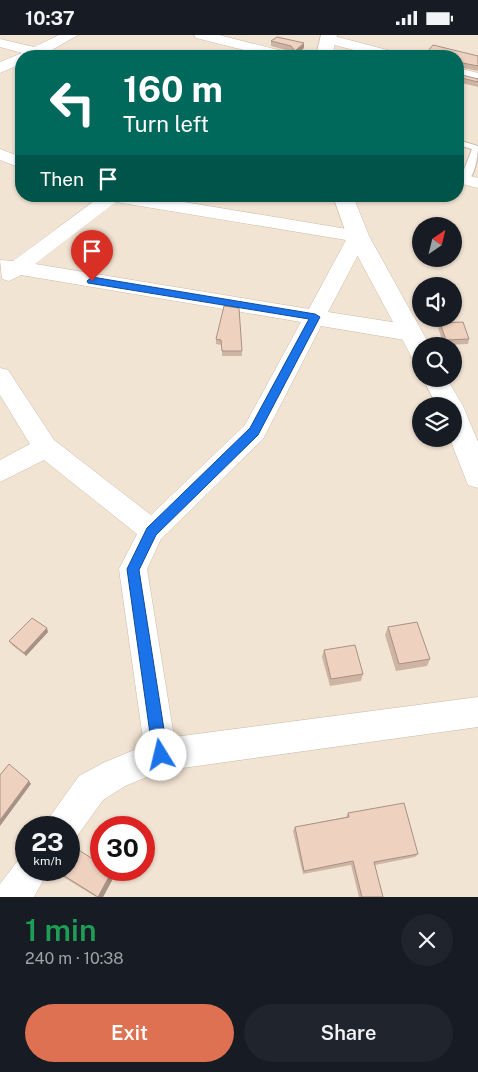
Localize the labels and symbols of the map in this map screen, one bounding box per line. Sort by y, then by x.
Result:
north arrow [412,217,462,267]
pin [71,230,113,281]
position arrow [134,728,186,780]
speed limit sign: 30 [90,816,155,881]

